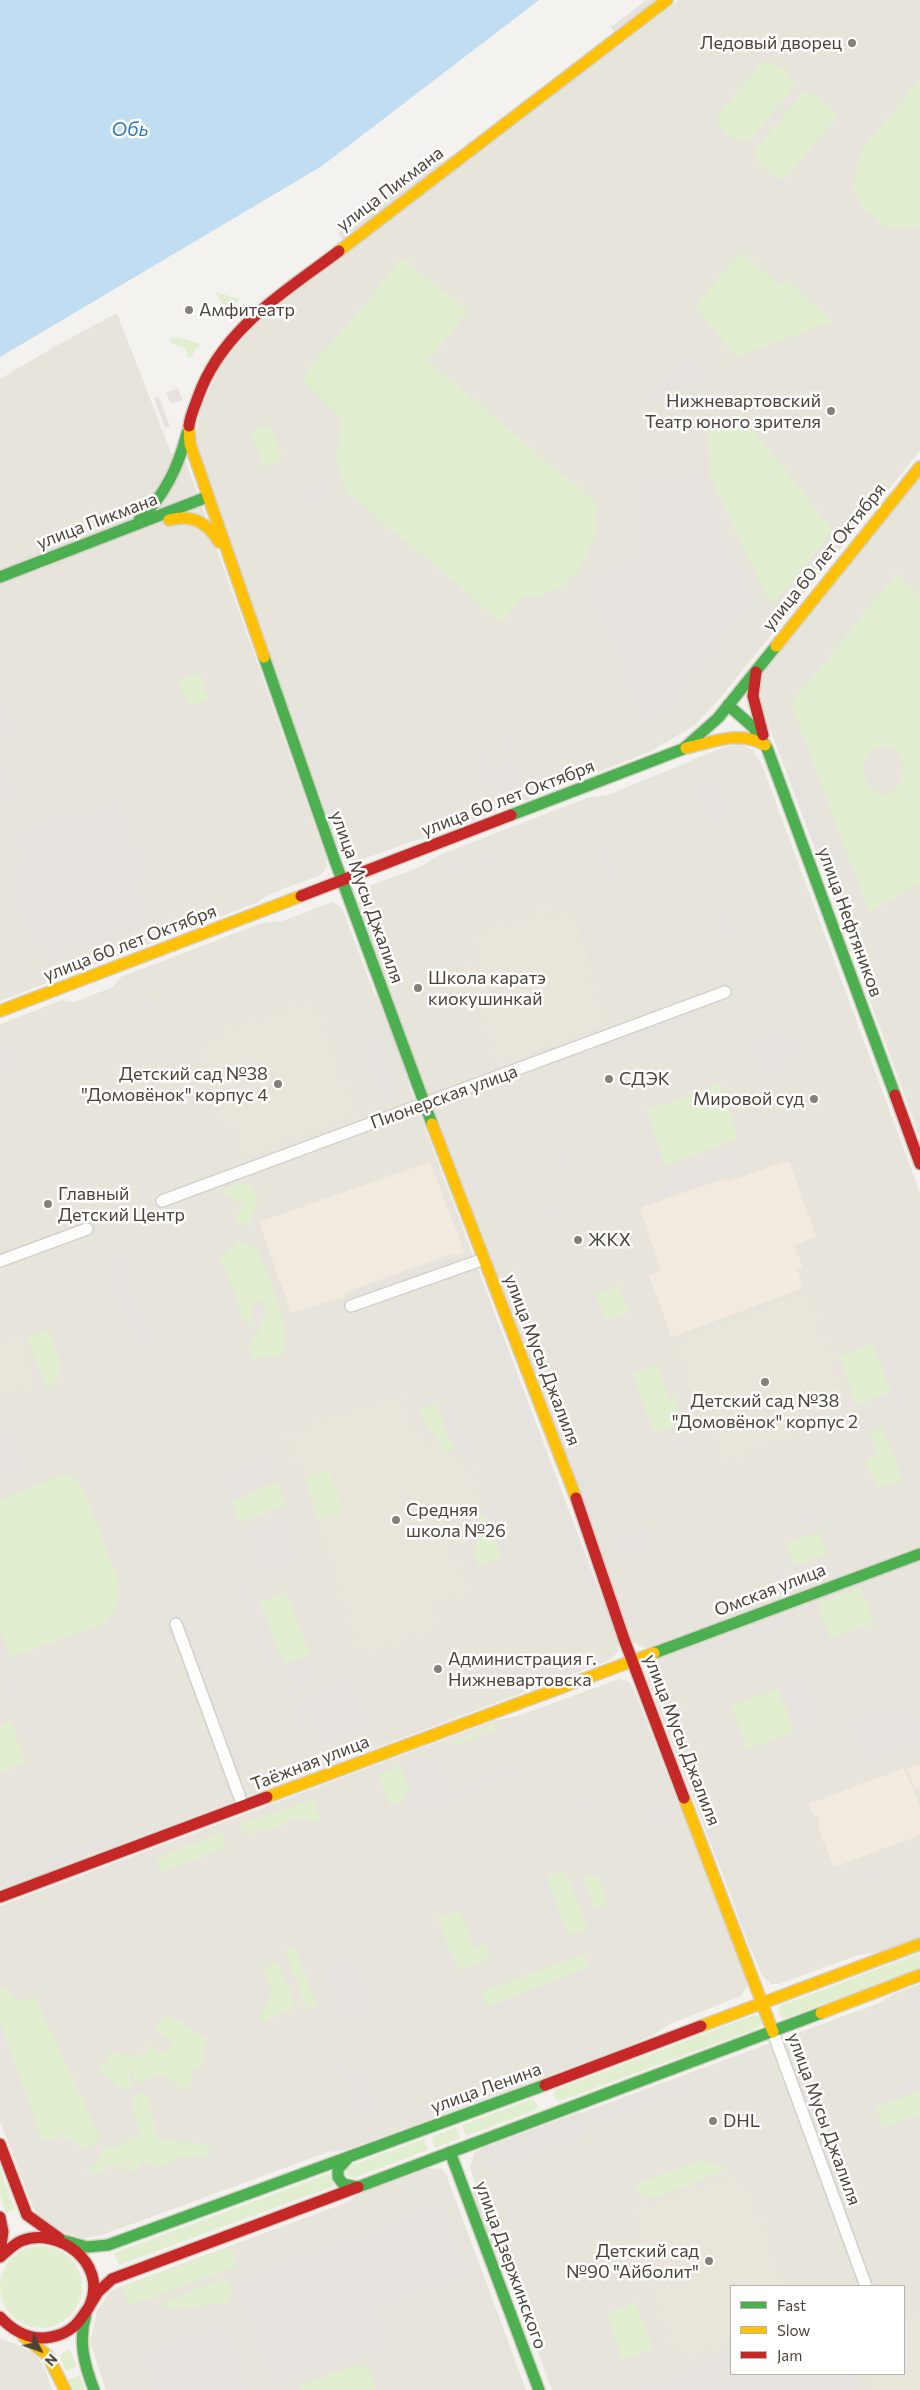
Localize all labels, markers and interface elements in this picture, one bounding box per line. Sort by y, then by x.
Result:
place label: Ледовый дворец [700,32,842,54]
marker: Ледовый дворец [846,37,858,49]
water label: Обь [112,119,148,141]
street label: улица Пикмана [332,142,448,236]
place label: Амфитеатр [199,299,295,321]
marker: Амфитеатр [183,304,195,316]
place label: Нижневартовский Театр юного зрителя [645,390,821,432]
marker: Нижневартовский Театр юного зрителя [825,405,837,417]
street label: улица 60 лет Октября [758,479,890,635]
street label: улица Пикмана [33,488,161,554]
street label: улица 60 лет Октября [418,755,598,841]
street label: улица Мусы Джалиля [326,808,408,986]
street label: улица Нефтяников [813,844,887,1000]
street label: улица 60 лет Октября [40,900,220,986]
place label: Школа каратэ киокушинкай [428,967,546,1010]
marker: Школа каратэ киокушинкай [412,982,424,994]
street label: Пионерская улица [368,1060,520,1134]
place label: Детский сад №38 "Домовёнок" корпус 4 [81,1063,268,1106]
place label: СДЭК [619,1068,670,1090]
marker: СДЭК [603,1073,615,1085]
marker: Детский сад №38 "Домовёнок" корпус 4 [272,1078,284,1090]
place label: Мировой суд [693,1088,804,1110]
marker: Мировой суд [808,1093,820,1105]
place label: Главный Детский Центр [58,1183,185,1226]
marker: Главный Детский Центр [42,1198,54,1210]
place label: ЖКХ [588,1229,631,1251]
marker: ЖКХ [572,1234,584,1246]
street label: улица Мусы Джалиля [499,1271,585,1449]
marker: Детский сад №38 "Домовёнок" корпус 2 [759,1376,771,1388]
place label: Детский сад №38 "Домовёнок" корпус 2 [672,1390,858,1432]
place label: Средняя школа №26 [406,1499,506,1542]
marker: Средняя школа №26 [390,1514,402,1526]
street label: Омская улица [711,1559,829,1621]
place label: Администрация г. Нижневартовска [448,1648,596,1690]
street label: улица Мусы Джалиля [639,1651,725,1829]
marker: Администрация г. Нижневартовска [432,1663,444,1675]
street label: Таёжная улица [248,1731,372,1795]
street label: улица Мусы Джалиля [783,2030,865,2208]
street label: улица Ленина [428,2058,544,2118]
place label: DHL [723,2110,760,2132]
marker: DHL [707,2115,719,2127]
street label: улица Дзержинского [471,2178,551,2352]
place label: Детский сад №90 "Айболит" [566,2240,699,2282]
marker: Детский сад №90 "Айболит" [703,2255,715,2267]
legend [730,2285,905,2375]
text: Fast [777,2296,806,2314]
text: Slow [777,2321,810,2339]
north arrow [15,2325,65,2375]
text: Jam [777,2346,802,2364]
text: N [42,2351,61,2370]

